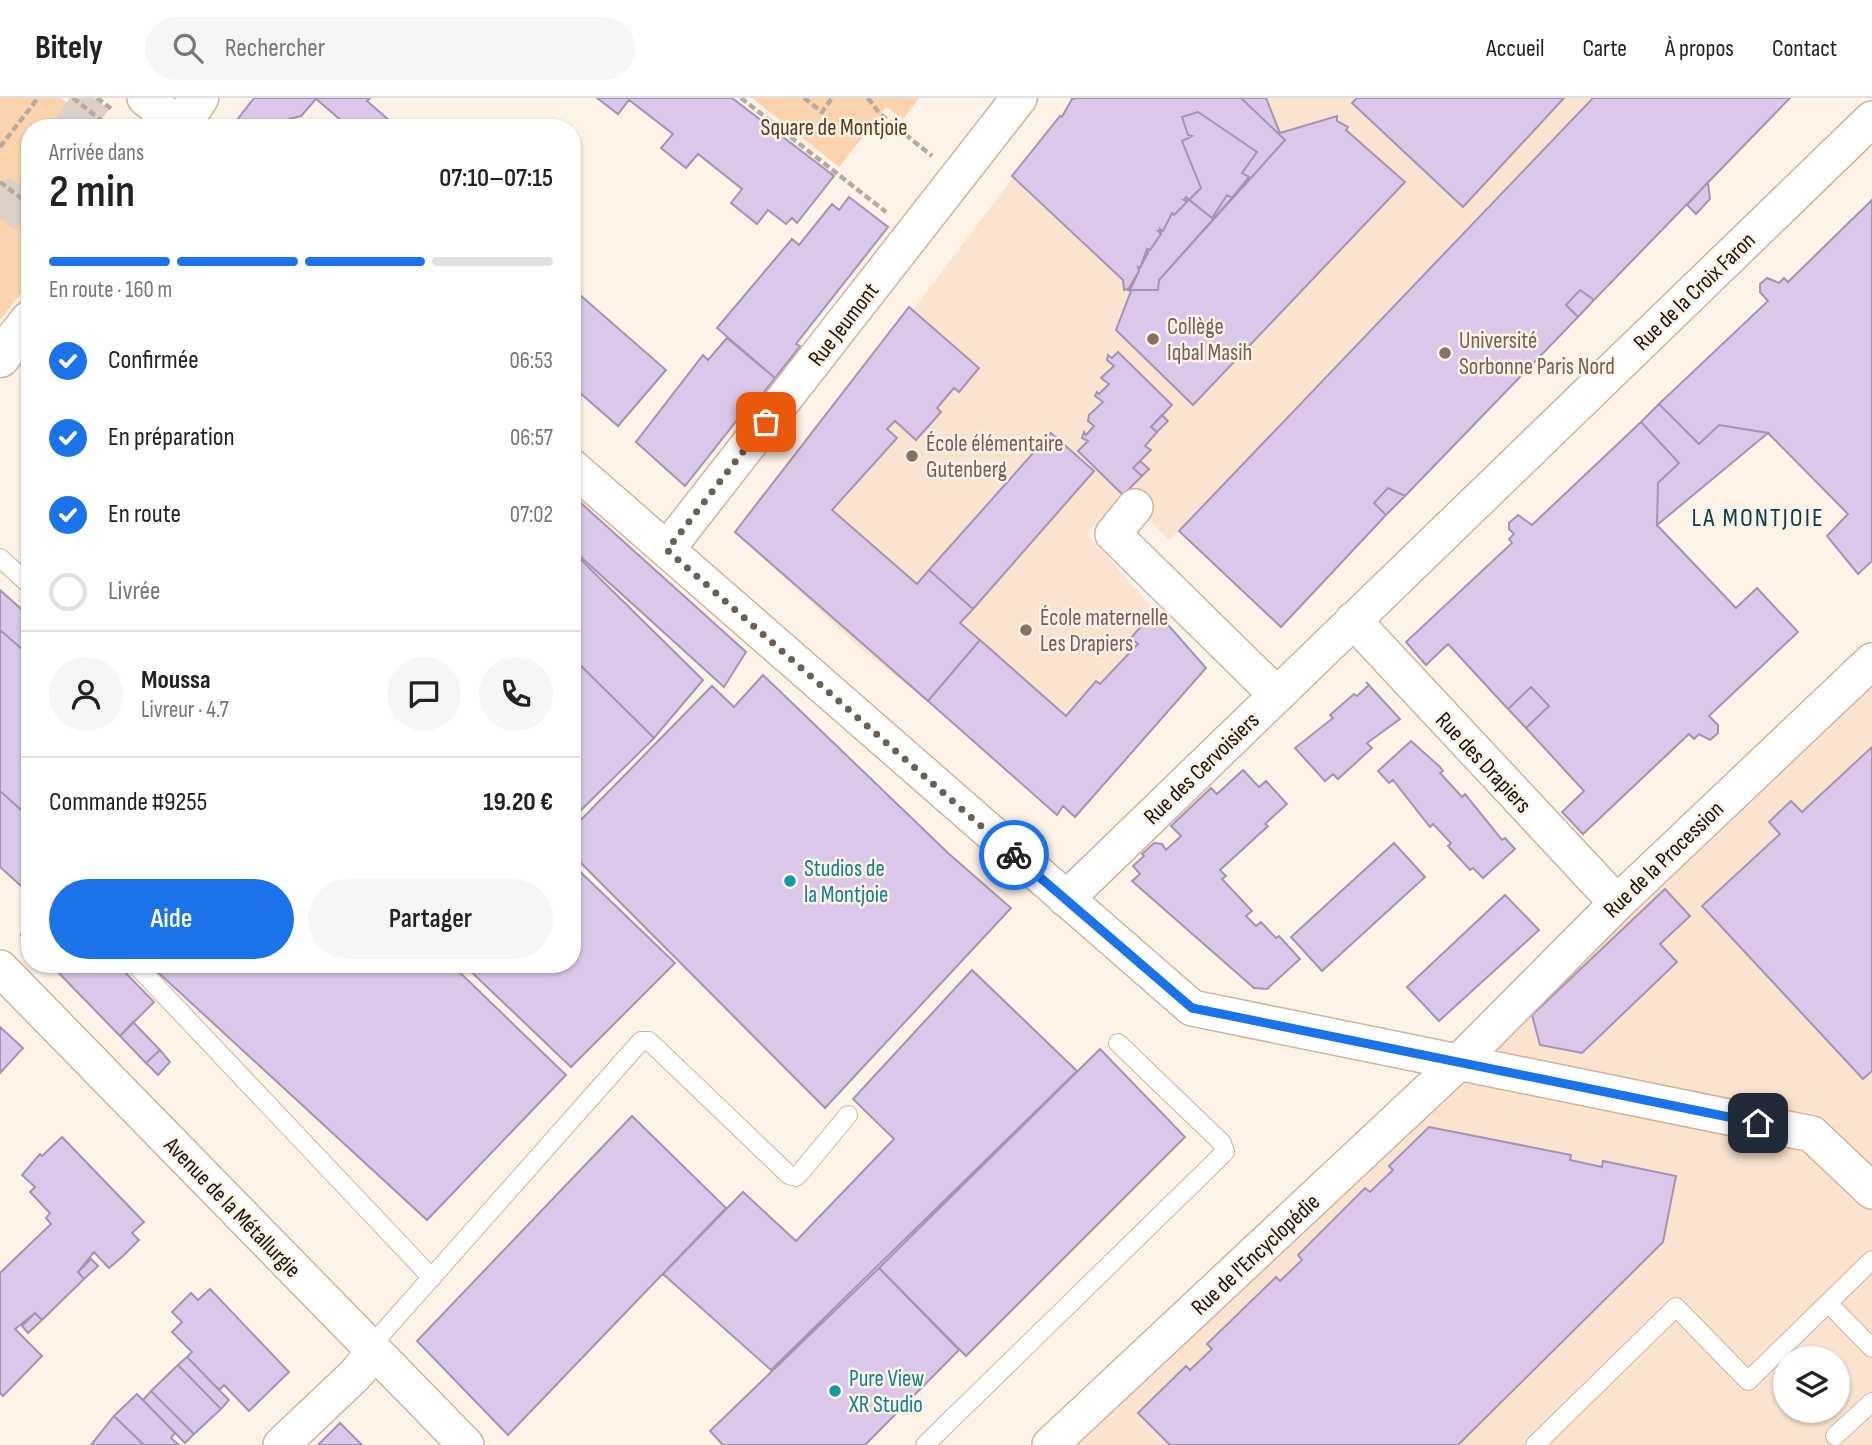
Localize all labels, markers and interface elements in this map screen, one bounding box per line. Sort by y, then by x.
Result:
search box [145,17,635,80]
text: Bitely [35,28,103,68]
icon: search [169,29,207,67]
text: Rechercher [225,33,325,64]
text: Accueil [1486,34,1545,63]
text: Carte [1583,34,1627,63]
text: À propos [1665,34,1734,63]
text: Contact [1772,34,1837,63]
park label: Square de Montjoie [761,114,907,142]
text: Arrivée dans [49,139,144,167]
text: 07:10–07:15 [439,163,553,194]
text: 2 min [49,165,135,220]
street label: Rue de la Croix Faron [1628,227,1761,357]
text: En route · 160 m [49,276,172,304]
street label: Rue Jeumont [803,277,885,372]
place label: Collège Iqbal Masih [1167,313,1252,367]
place label: Université Sorbonne Paris Nord [1459,327,1615,381]
marker: Collège Iqbal Masih [1145,331,1161,347]
icon: check [49,342,87,380]
text: Confirmée [108,345,199,376]
marker: Université Sorbonne Paris Nord [1437,345,1453,361]
text: 06:53 [509,347,553,375]
pin [736,392,796,452]
icon: bag [747,403,785,441]
icon: check [49,419,87,457]
text: En préparation [108,422,235,453]
text: 06:57 [510,424,553,452]
place label: École élémentaire Gutenberg [926,430,1063,484]
marker: École élémentaire Gutenberg [904,448,920,464]
icon: check [49,496,87,534]
text: En route [108,499,181,530]
text: 07:02 [510,501,553,529]
district label: LA MONTJOIE [1691,503,1825,534]
text: Livrée [108,576,160,607]
place label: École maternelle Les Drapiers [1040,604,1168,658]
marker: École maternelle Les Drapiers [1018,622,1034,638]
button: person [49,657,123,731]
button: chat [387,657,461,731]
button: phone [479,657,553,731]
text: Moussa [141,665,211,696]
text: Livreur · 4.7 [141,696,229,724]
street label: Rue des Drapiers [1429,706,1537,819]
street label: Rue des Cervoisiers [1138,707,1265,831]
text: Commande #9255 [49,787,207,818]
text: 19.20 € [483,787,553,818]
street label: Rue de la Procession [1598,795,1730,924]
courier [979,820,1049,890]
icon: bike [995,836,1033,874]
place label: Studios de la Montjoie [804,855,888,909]
marker: Studios de la Montjoie [782,873,798,889]
button: Aide [49,879,294,959]
button: Partager [308,879,553,959]
pin [1728,1093,1788,1153]
icon: home [1739,1104,1777,1142]
street label: Avenue de la Métallurgie [157,1131,306,1284]
street label: Rue de l'Encyclopédie [1186,1188,1326,1321]
map controls [1773,1346,1850,1423]
button: layers [1773,1346,1850,1423]
place label: Pure View XR Studio [848,1365,924,1419]
marker: Pure View XR Studio [827,1383,843,1399]

